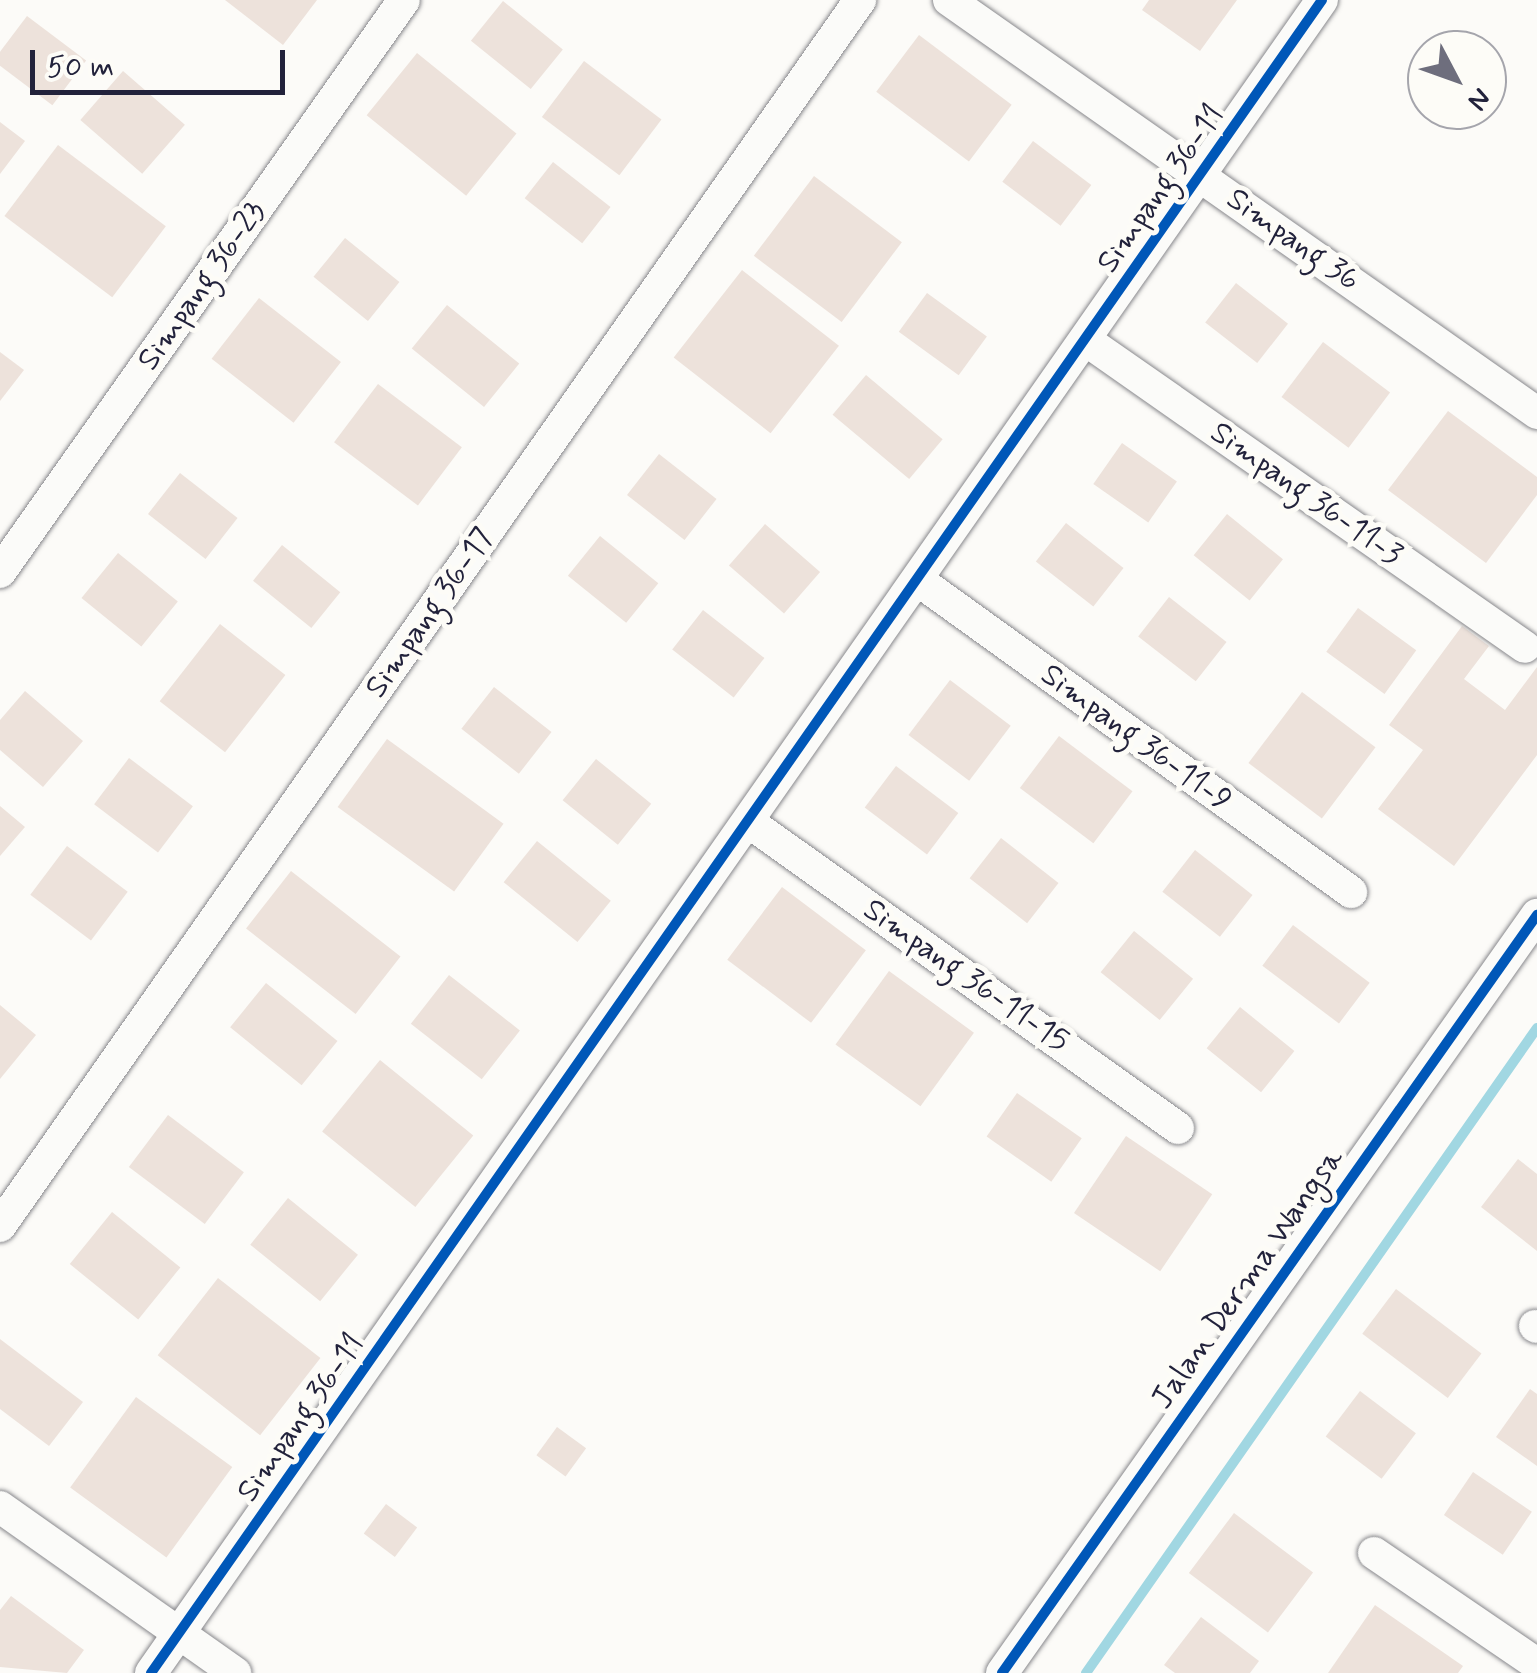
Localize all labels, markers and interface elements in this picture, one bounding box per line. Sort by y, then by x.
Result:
scale bar [35,30,290,92]
north arrow [1407,30,1507,130]
text: 50 m [47,48,114,87]
text: N [1458,80,1499,118]
street label: Simpang 36-11 [1089,97,1233,281]
street label: Simpang 36 [1219,180,1367,300]
street label: Simpang 36-23 [130,194,274,378]
street label: Simpang 36-11-3 [1203,414,1409,574]
street label: Simpang 36-17 [357,521,503,705]
street label: Simpang 36-11-9 [1033,656,1239,820]
street label: Simpang 36-11-15 [856,891,1076,1061]
street label: Jalan Derma Wangsa [1144,1141,1352,1417]
street label: Simpang 36-11 [229,1326,373,1510]

